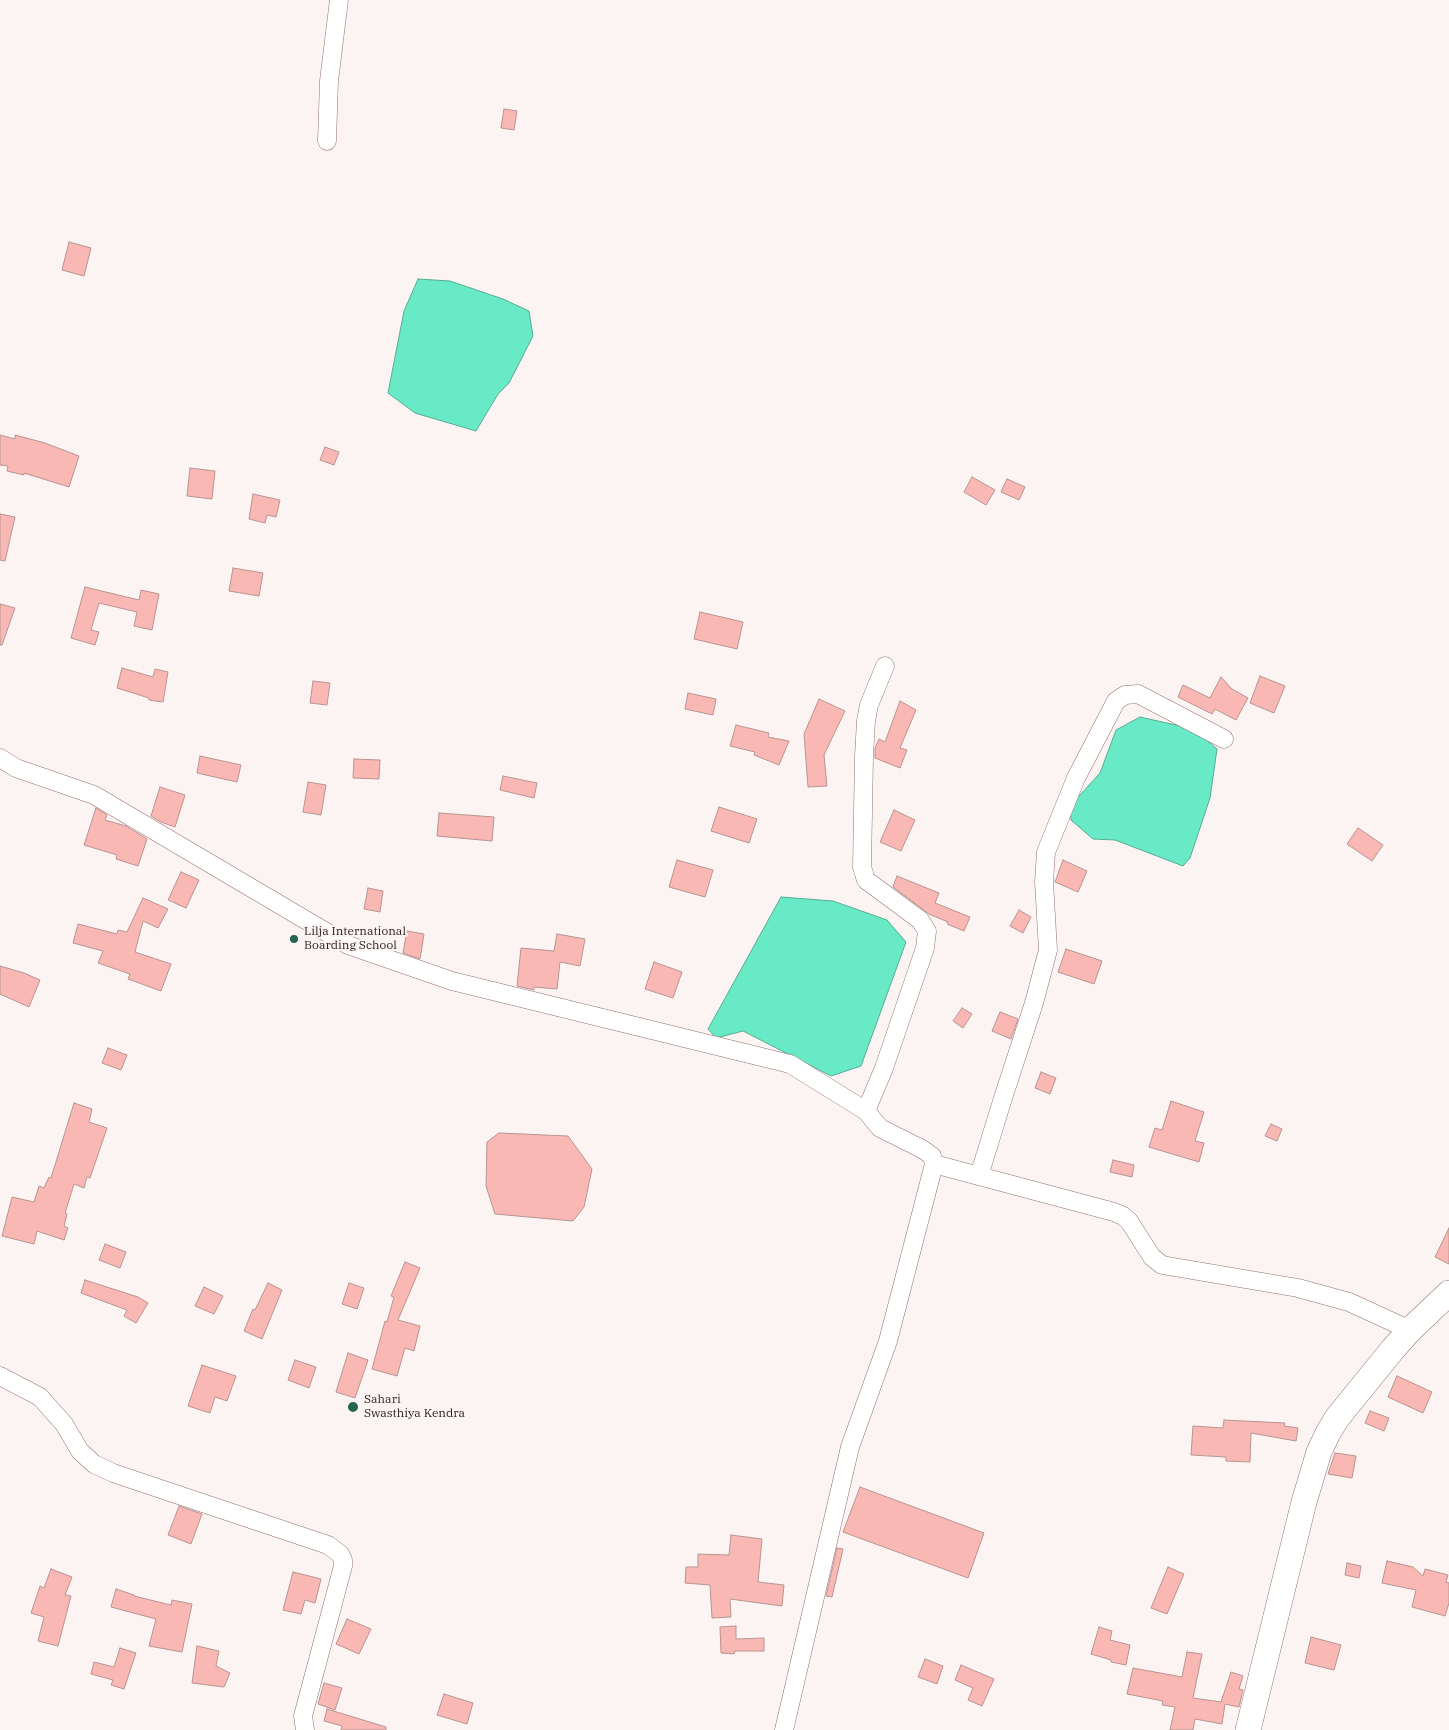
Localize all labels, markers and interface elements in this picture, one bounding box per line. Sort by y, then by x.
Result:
place label: Lilja International Boarding School [304,925,406,953]
marker: Lilja International Boarding School [288,933,300,945]
place label: Sahari Swasthiya Kendra [364,1393,465,1421]
marker: Sahari Swasthiya Kendra [346,1400,360,1414]

